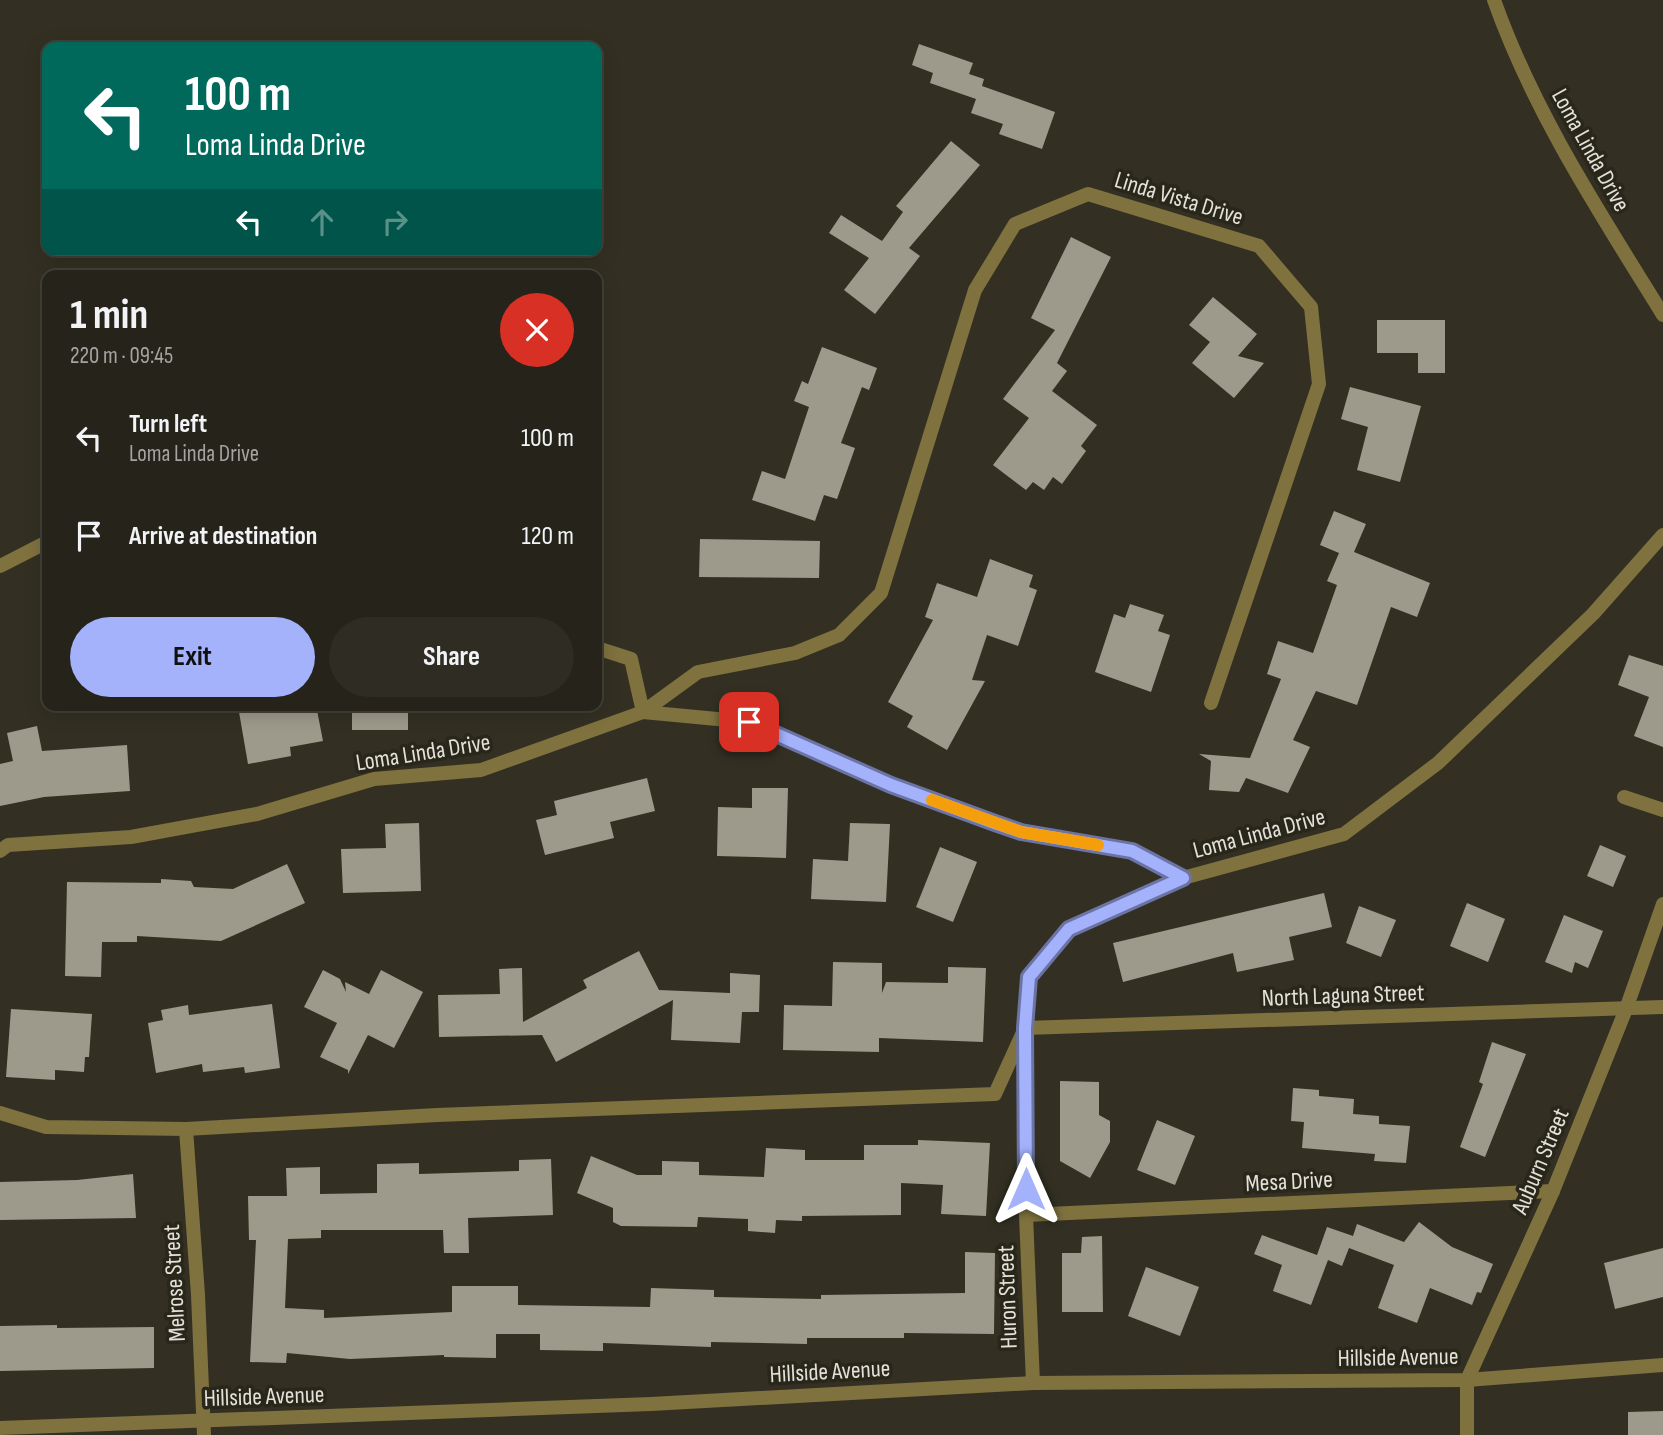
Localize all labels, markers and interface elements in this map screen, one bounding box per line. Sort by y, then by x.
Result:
text: 100 m [185,66,291,125]
icon: left [70,70,161,161]
street label: Loma Linda Drive [1545,84,1636,217]
text: Loma Linda Drive [185,126,366,165]
street label: Linda Vista Drive [1111,165,1247,232]
icon: left [230,203,268,241]
icon: ahead [303,203,341,241]
icon: right [376,203,414,241]
text: 1 min [70,290,148,341]
button: close [500,293,574,367]
text: 220 m · 09:45 [70,342,173,370]
text: Turn left [129,409,207,440]
icon: left [70,419,108,457]
text: 100 m [521,423,574,454]
text: Loma Linda Drive [129,440,259,468]
icon: arrive [70,517,108,555]
text: Arrive at destination [129,521,317,552]
text: 120 m [521,521,574,552]
button: Exit [70,617,315,697]
button: Share [329,617,574,697]
pin [719,692,779,752]
icon: arrive [730,703,768,741]
street label: Loma Linda Drive [354,728,492,777]
street label: Loma Linda Drive [1190,802,1328,865]
street label: North Laguna Street [1261,978,1425,1013]
street label: Auburn Street [1505,1104,1576,1219]
position arrow [989,1152,1063,1226]
street label: Mesa Drive [1245,1165,1333,1198]
street label: Melrose Street [157,1224,192,1342]
street label: Huron Street [991,1245,1024,1349]
street label: Hillside Avenue [1337,1342,1459,1373]
street label: Hillside Avenue [769,1354,891,1389]
street label: Hillside Avenue [203,1380,325,1413]

